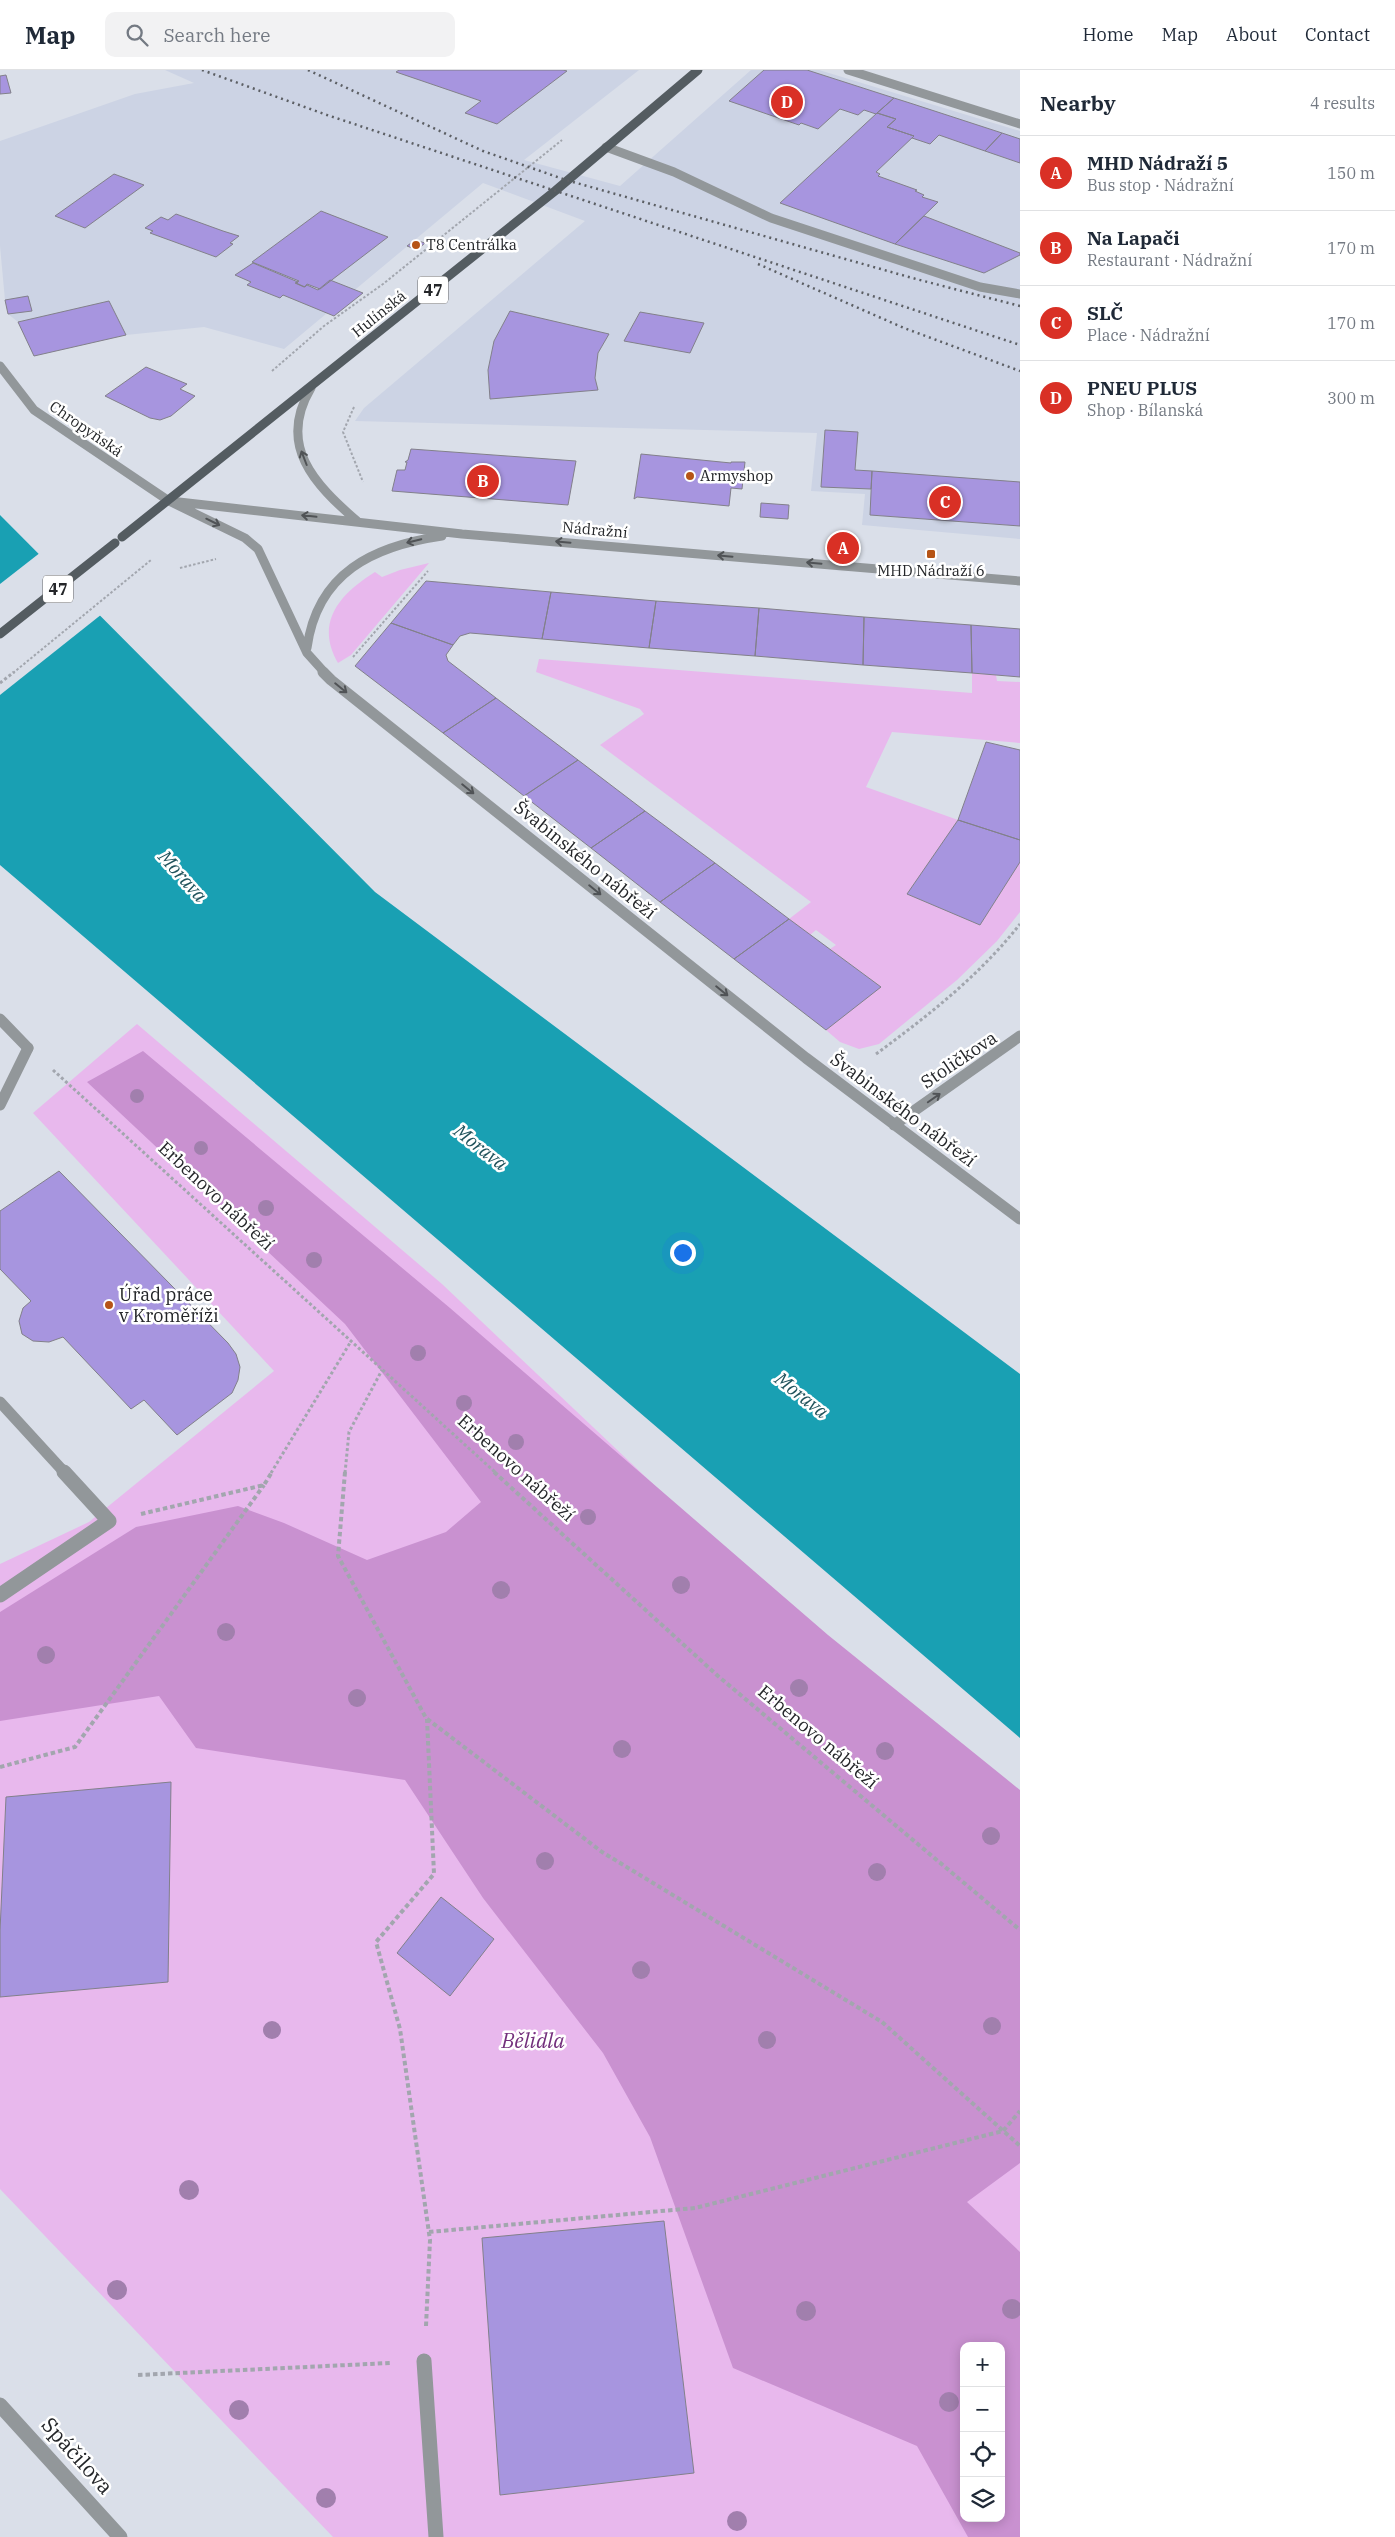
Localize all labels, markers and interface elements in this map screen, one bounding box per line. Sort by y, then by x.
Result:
search box [105,12,455,57]
text: Map [25,19,75,51]
icon: search [123,21,151,49]
text: Search here [163,23,270,47]
text: Home [1082,23,1134,46]
text: Map [1162,23,1198,46]
text: About [1226,23,1277,46]
text: Contact [1305,23,1370,46]
pin: D [771,83,803,121]
text: Nearby [1040,89,1116,117]
text: 4 results [1310,93,1375,113]
text: MHD Nádraží 5 [1087,151,1228,175]
text: A [1050,163,1062,183]
text: 150 m [1327,163,1375,183]
text: Bus stop · Nádražní [1087,175,1234,195]
text: Na Lapači [1087,226,1180,250]
place label: T8 Centrálka [426,235,517,254]
text: B [1050,238,1062,258]
text: 170 m [1327,238,1375,258]
marker: T8 Centrálka [410,239,422,251]
text: Restaurant · Nádražní [1087,250,1252,270]
road number: 47 [418,276,448,304]
street label: Hulínská [348,286,410,341]
text: SLČ [1087,301,1123,325]
text: C [1051,313,1061,333]
text: 170 m [1327,313,1375,333]
text: Place · Nádražní [1087,325,1210,345]
text: PNEU PLUS [1087,376,1197,400]
text: D [1050,388,1062,408]
text: 300 m [1327,388,1375,408]
street label: Chropyňská [46,396,127,461]
text: Shop · Bílanská [1087,400,1203,420]
one-way arrow [299,451,308,466]
pin: B [467,462,499,500]
place label: Armyshop [700,466,773,485]
marker: Armyshop [684,470,696,482]
pin: C [929,483,961,521]
one-way arrow [301,511,317,521]
street label: Nádražní [562,517,629,542]
one-way arrow [205,518,220,528]
pin: A [827,529,859,567]
one-way arrow [406,537,422,546]
one-way arrow [556,538,572,547]
marker: MHD Nádraží 6 [925,548,937,560]
one-way arrow [717,551,733,560]
one-way arrow [807,558,823,568]
place label: MHD Nádraží 6 [877,561,985,580]
road number: 47 [43,576,73,602]
one-way arrow [334,682,347,693]
one-way arrow [461,784,475,794]
street label: Švabinského nábřeží [510,795,662,924]
water label: Morava [153,844,213,907]
one-way arrow [588,885,601,896]
one-way arrow [715,986,728,997]
street label: Stoličkova [916,1026,1001,1093]
street label: Švabinského nábřeží [826,1047,981,1172]
one-way arrow [927,1093,941,1103]
water label: Morava [449,1118,513,1176]
street label: Erbenovo nábřeží [154,1136,279,1255]
your location [670,1240,696,1266]
place label: Úřad práce v Kroměříži [119,1283,219,1327]
marker: Úřad práce v Kroměříži [103,1299,115,1311]
water label: Morava [770,1366,834,1424]
street label: Erbenovo nábřeží [453,1409,580,1526]
street label: Erbenovo nábřeží [754,1680,883,1794]
park label: Bělidla [500,2026,565,2054]
map controls [960,2342,1005,2522]
button: + [960,2342,1005,2387]
button: − [960,2387,1005,2432]
street label: Spáčilova [36,2411,120,2500]
button: locate [960,2432,1005,2477]
button: layers [960,2477,1005,2522]

